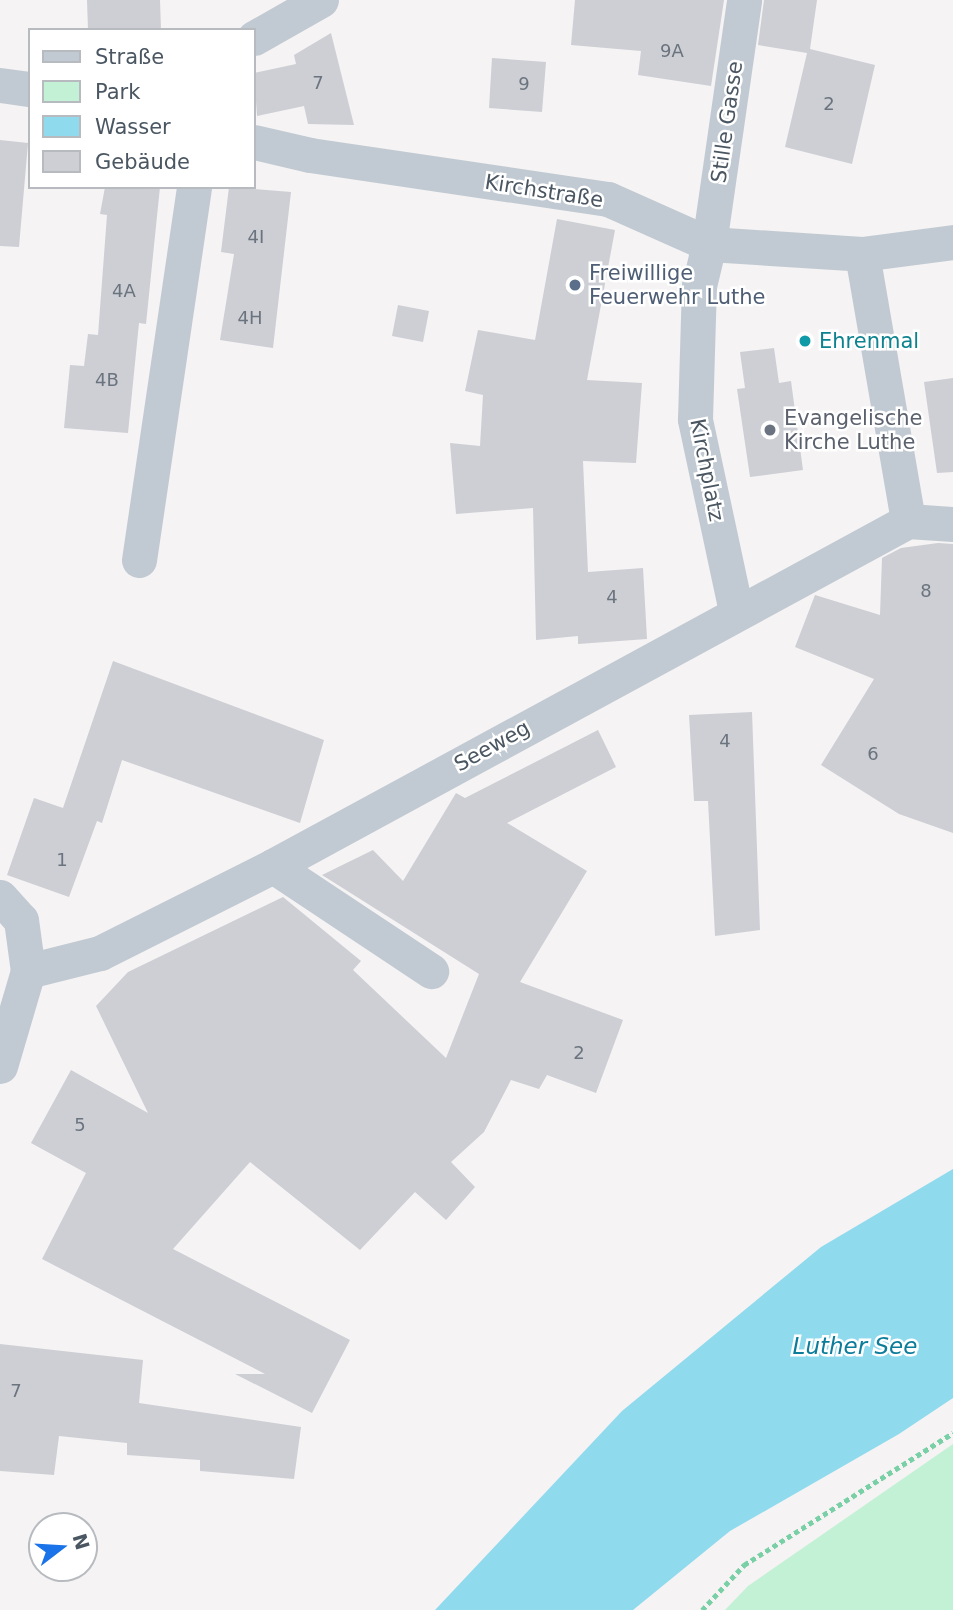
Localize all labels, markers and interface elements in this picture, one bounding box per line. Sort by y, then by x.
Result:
legend [28,28,256,189]
house number: 9A [660,40,684,62]
text: Straße [95,45,164,69]
street label: Stille Gasse [706,60,748,184]
house number: 7 [312,72,324,94]
house number: 9 [518,73,530,95]
text: Park [95,80,140,104]
house number: 2 [823,93,835,115]
text: Wasser [95,115,171,139]
text: Gebäude [95,150,190,174]
street label: Kirchstraße [483,169,605,213]
house number: 4I [248,226,264,248]
place label: Freiwillige Feuerwehr Luthe [589,260,766,310]
marker: Freiwillige Feuerwehr Luthe [567,277,583,293]
house number: 4A [112,280,136,302]
house number: 4H [238,307,262,329]
place label: Ehrenmal [819,328,919,354]
marker: Ehrenmal [797,333,813,349]
house number: 4B [95,369,119,391]
place label: Evangelische Kirche Luthe [784,405,923,455]
street label: Kirchplatz [685,417,729,523]
marker: Evangelische Kirche Luthe [762,422,778,438]
house number: 8 [920,580,932,602]
house number: 4 [606,586,618,608]
street label: Seeweg [450,715,534,777]
house number: 4 [719,730,731,752]
house number: 6 [867,743,879,765]
house number: 1 [56,849,68,871]
house number: 2 [573,1042,585,1064]
house number: 5 [74,1114,86,1136]
water label: Luther See [793,1332,917,1360]
house number: 7 [10,1380,22,1402]
north arrow [28,1512,98,1582]
text: N [68,1531,94,1552]

